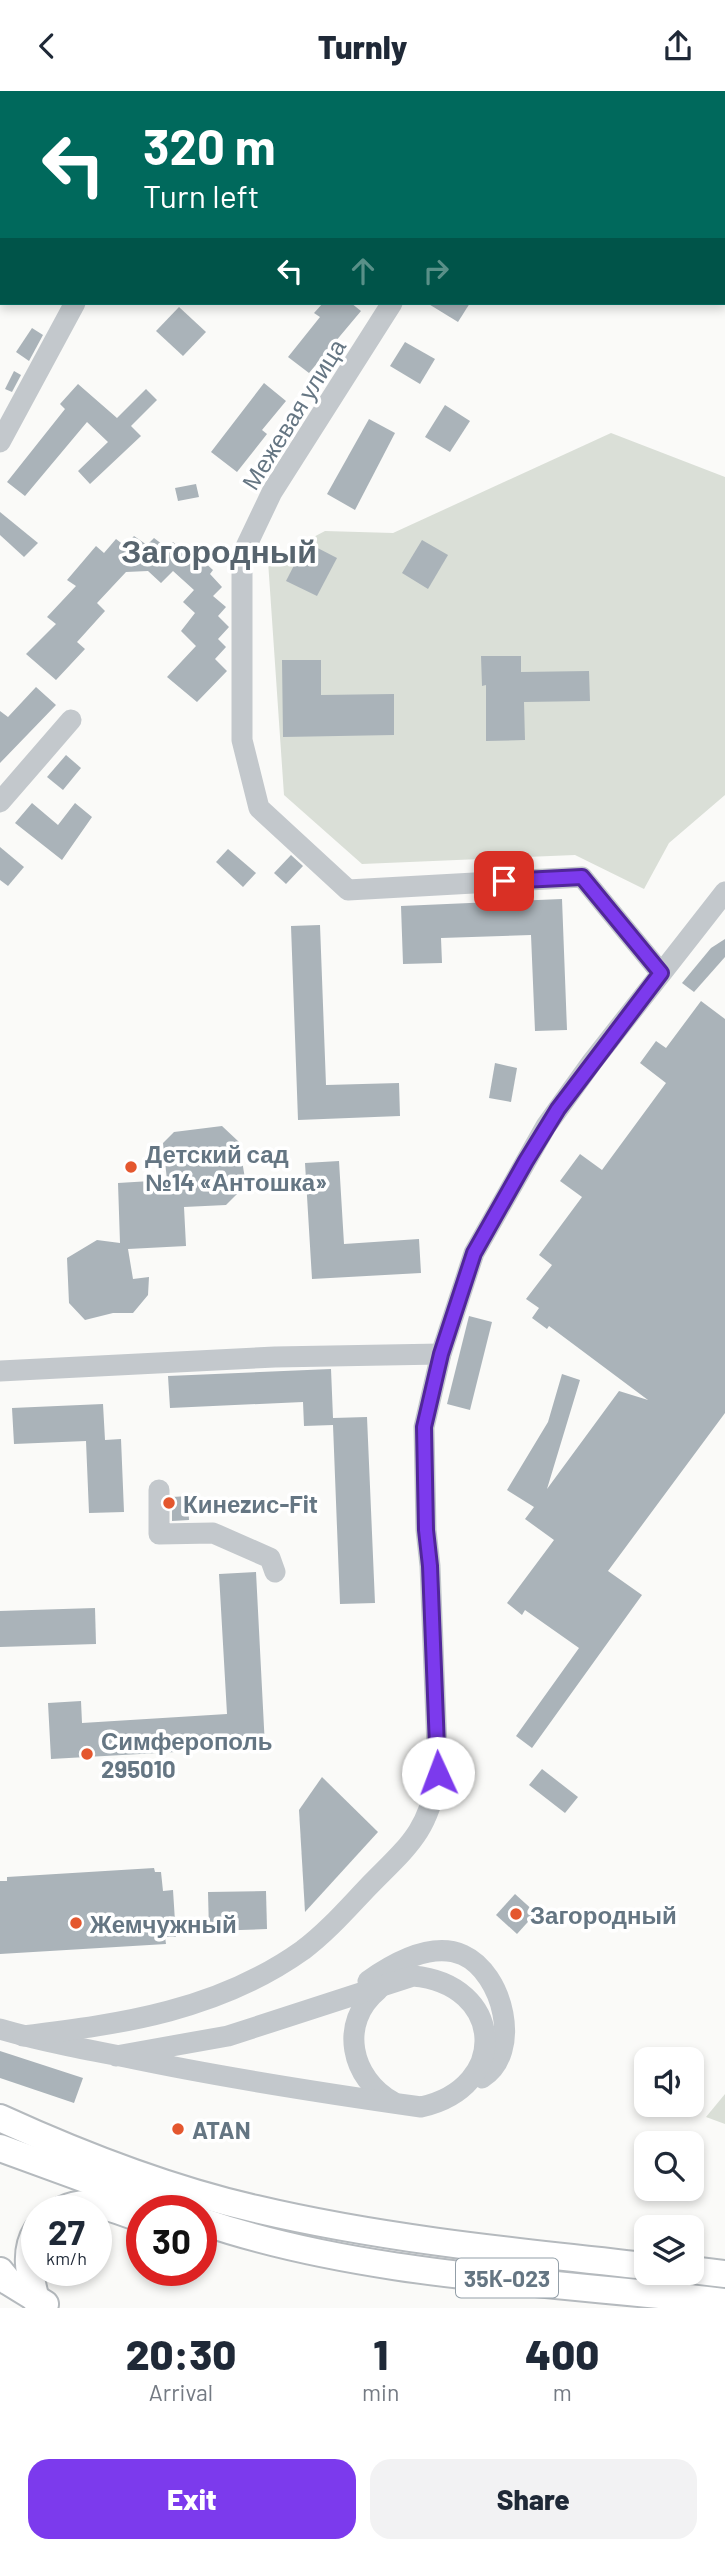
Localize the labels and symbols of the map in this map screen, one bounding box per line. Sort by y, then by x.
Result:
street label: Межевая улица [235,333,351,495]
district label: Загородный [121,531,317,570]
pin [474,851,534,911]
place label: Детский сад №14 «Антошка» [145,1139,327,1196]
marker: Детский сад №14 «Антошка» [123,1159,139,1175]
place label: Кинеzис-Fit [183,1489,318,1518]
marker: Кинеzис-Fit [161,1495,177,1511]
place label: Симферополь 295010 [101,1726,272,1783]
position arrow [401,1736,475,1810]
marker: Симферополь 295010 [79,1746,95,1762]
place label: Загородный [530,1900,677,1929]
marker: Загородный [508,1906,524,1922]
place label: Жемчужный [89,1909,237,1938]
marker: Жемчужный [68,1915,84,1931]
place label: ATAN [192,2115,251,2144]
marker: ATAN [170,2121,186,2137]
speed limit sign: 30 [126,2195,217,2286]
road number: 35К-023 [456,2259,558,2297]

